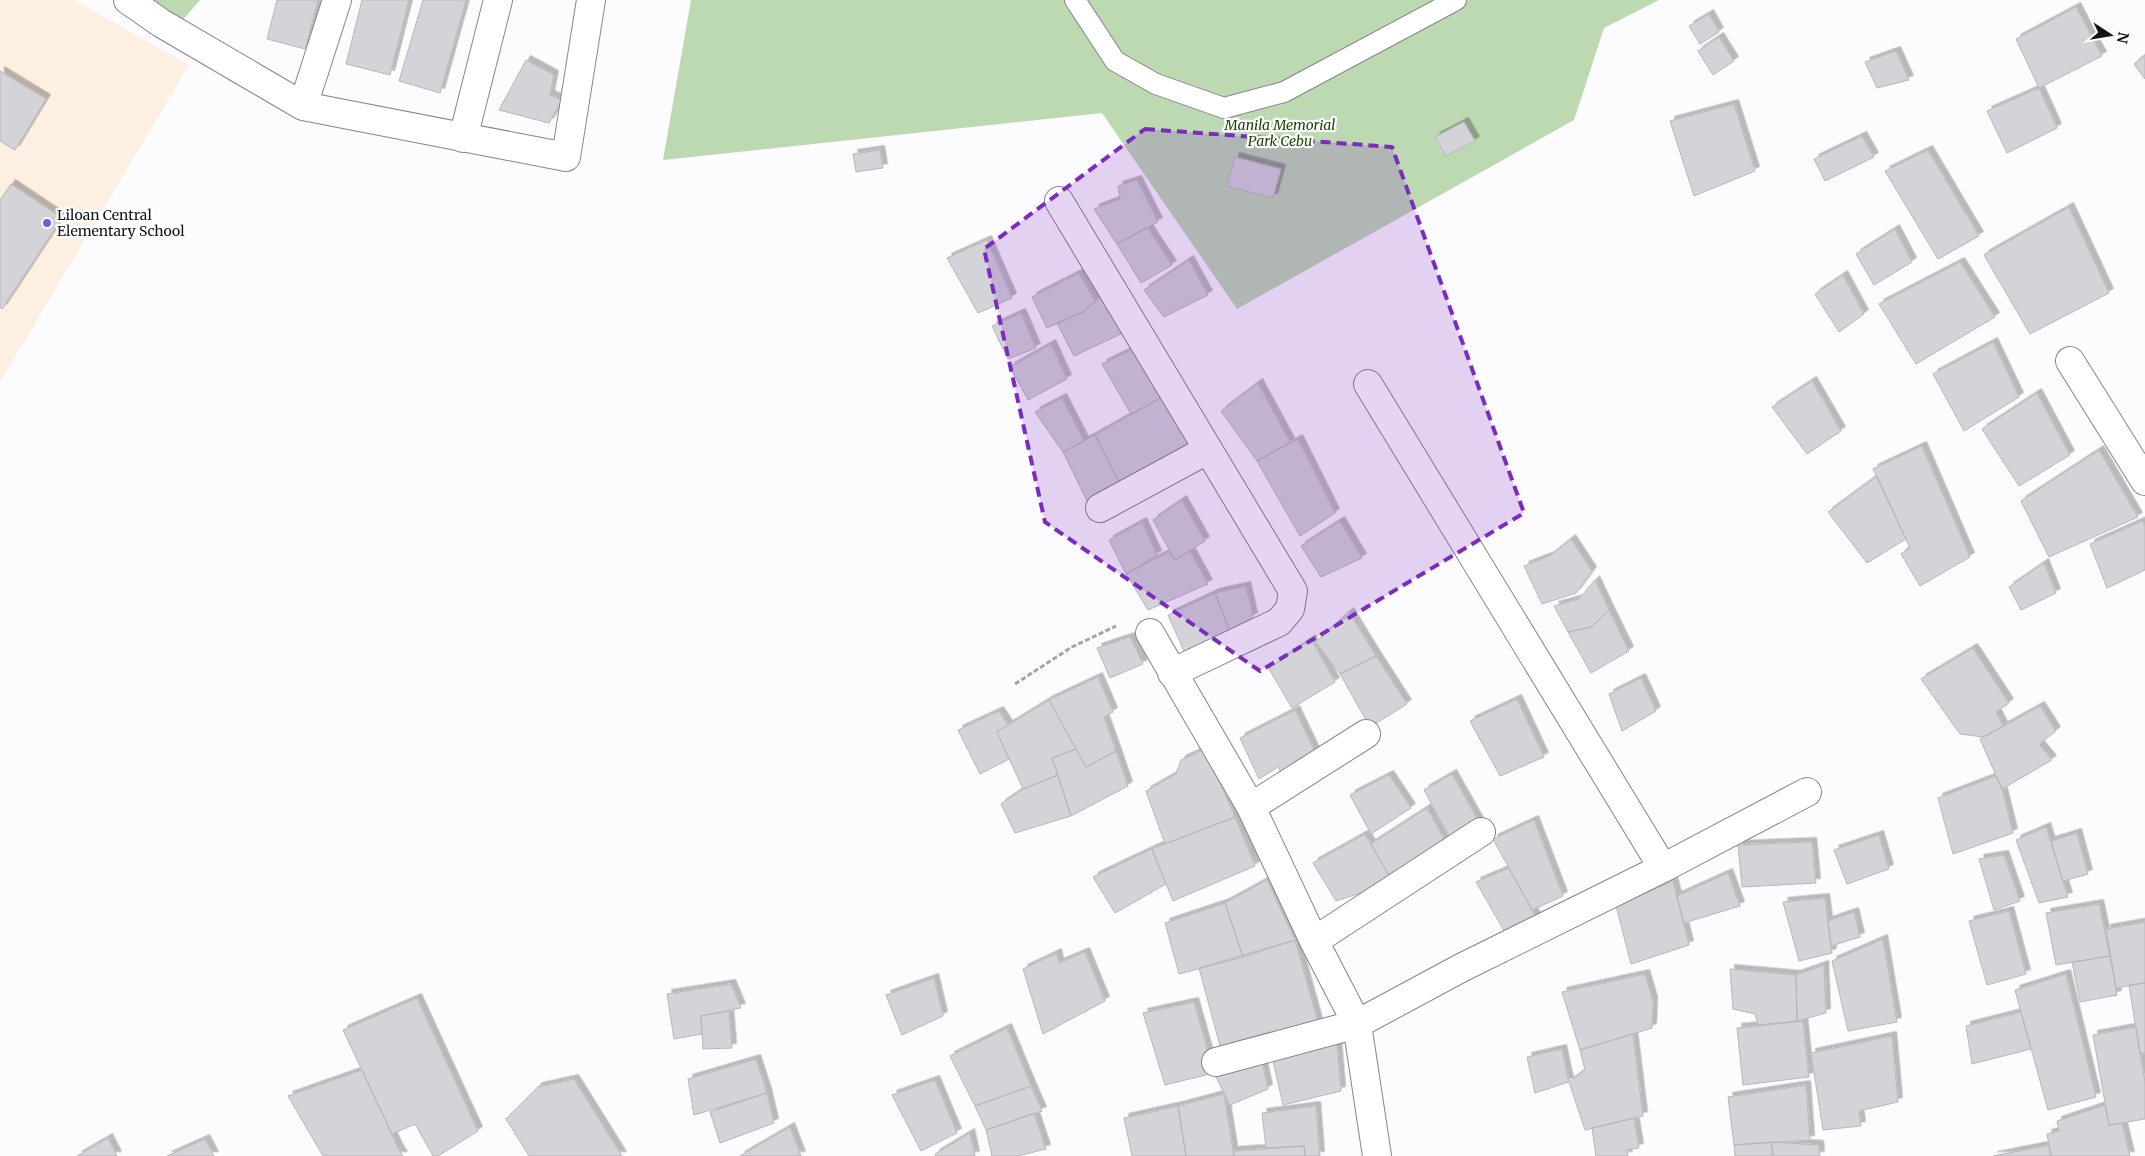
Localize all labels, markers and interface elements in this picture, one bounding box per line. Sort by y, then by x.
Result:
north arrow [2085,10,2135,60]
text: N [2113,30,2133,45]
park label: Manila Memorial Park Cebu [1224,116,1335,150]
place label: Liloan Central Elementary School [57,206,185,240]
marker: Liloan Central Elementary School [41,217,53,229]

